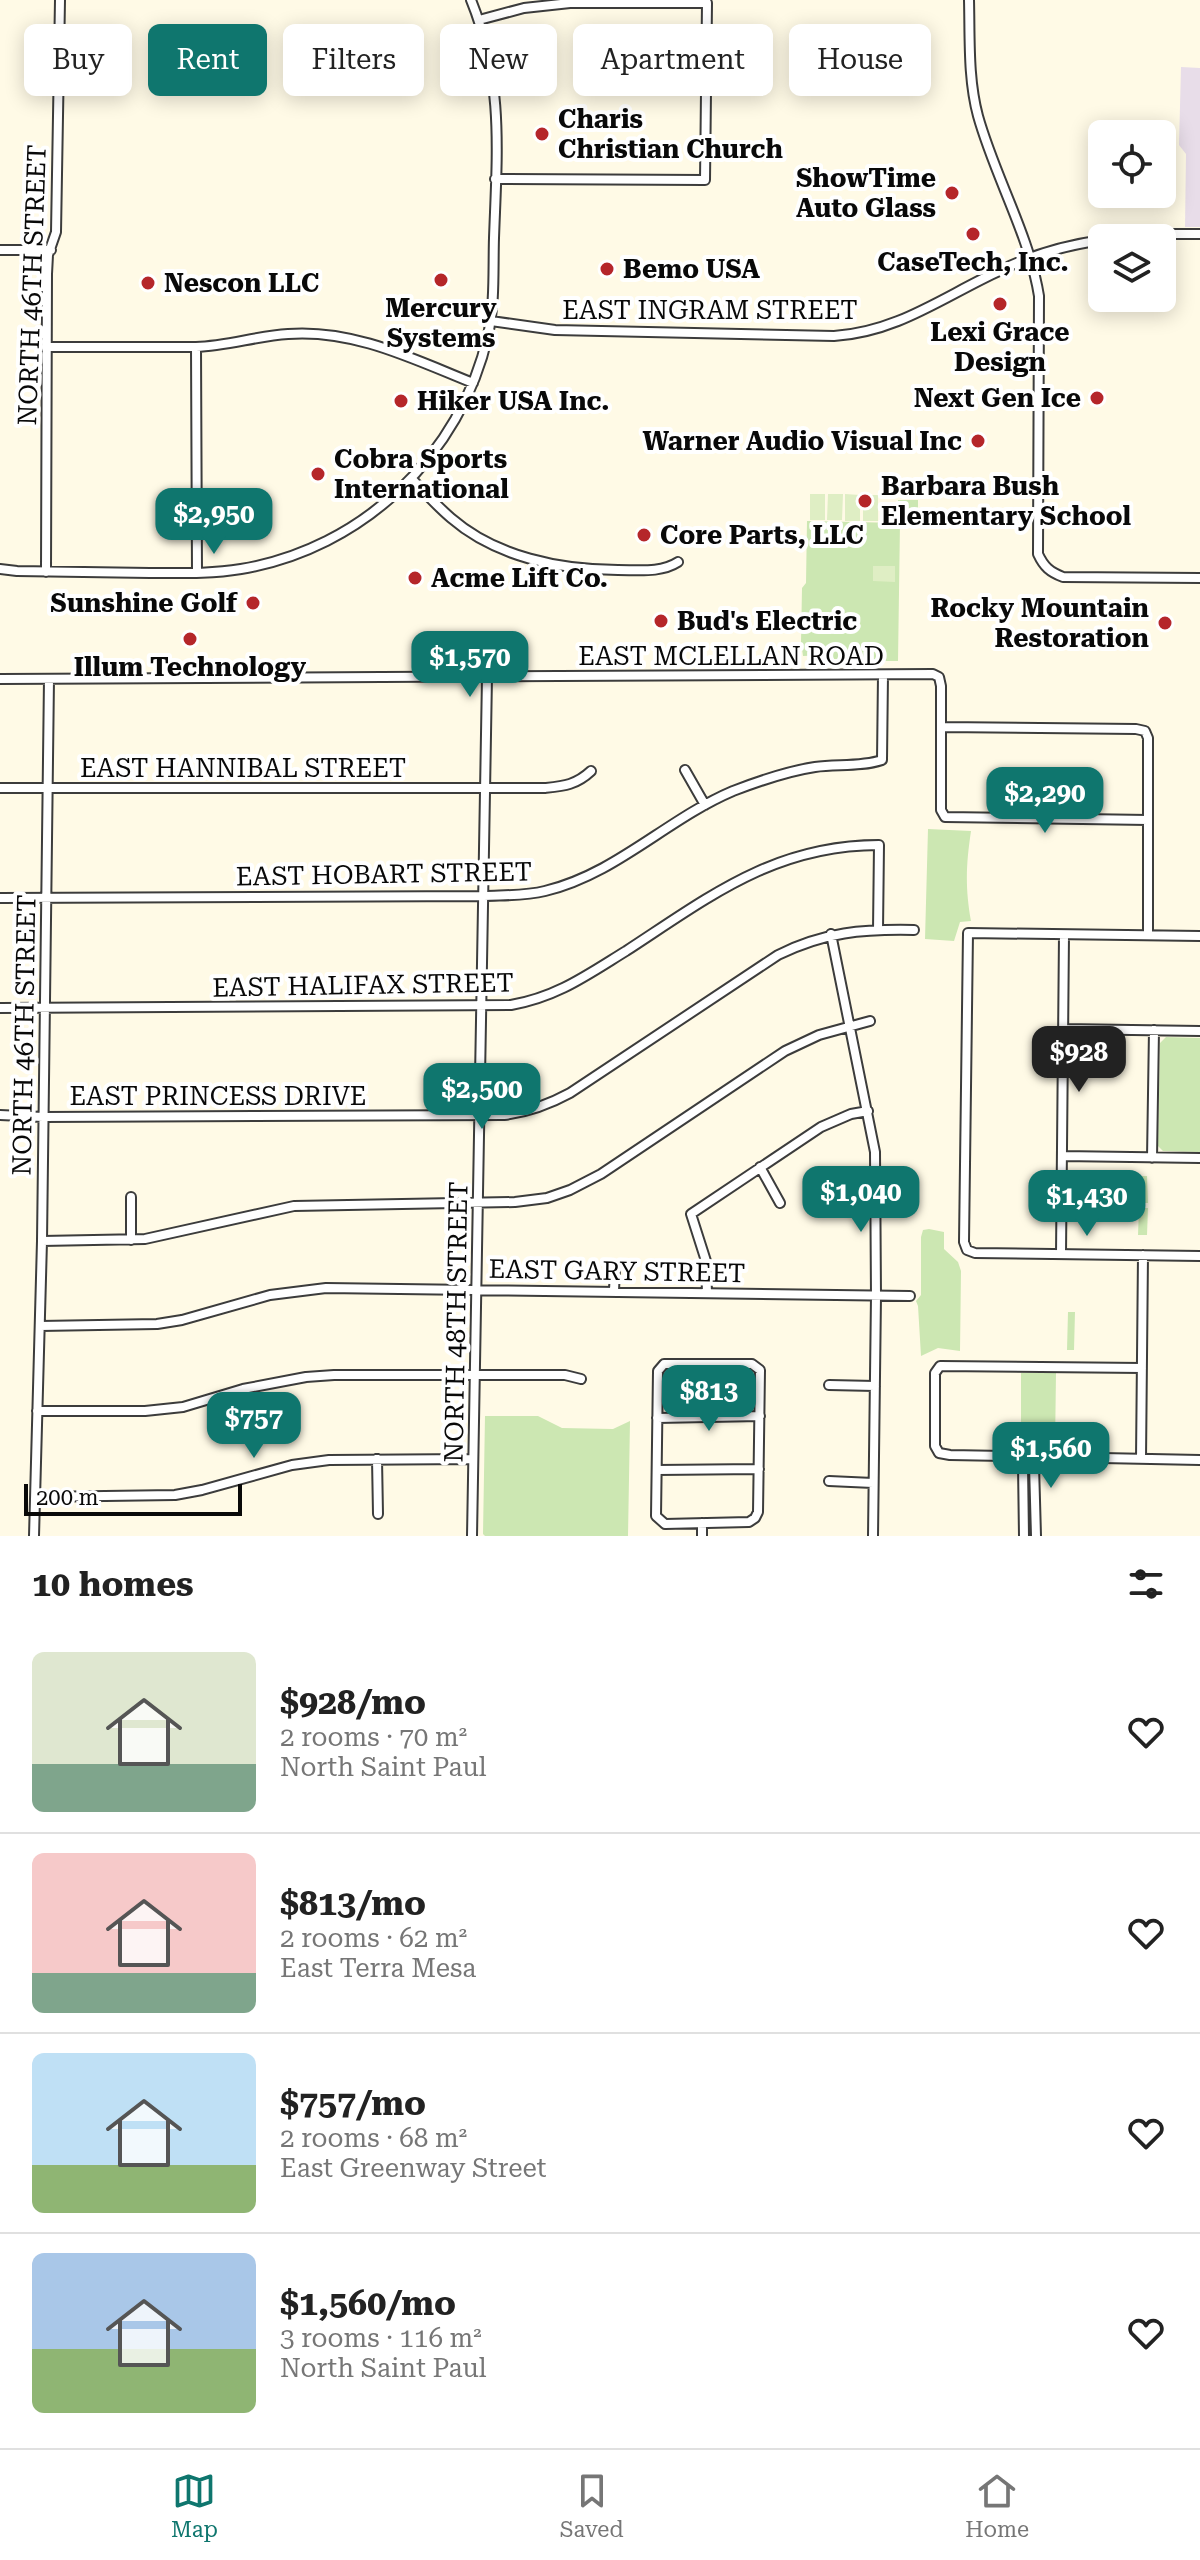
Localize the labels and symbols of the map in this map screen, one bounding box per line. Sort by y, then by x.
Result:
place label: Charis Christian Church [558,104,784,164]
marker: Charis Christian Church [533,125,551,143]
street label: NORTH 46TH STREET [12,144,52,426]
place label: ShowTime Auto Glass [796,163,936,223]
marker: ShowTime Auto Glass [943,184,961,202]
marker: CaseTech, Inc. [964,225,982,243]
place label: CaseTech, Inc. [877,247,1069,277]
place label: Bemo USA [623,254,760,284]
marker: Bemo USA [598,260,616,278]
place label: Nescon LLC [164,268,319,298]
marker: Mercury Systems [432,271,450,289]
marker: Nescon LLC [139,274,157,292]
place label: Mercury Systems [385,293,497,353]
street label: EAST INGRAM STREET [562,295,858,325]
marker: Lexi Grace Design [991,295,1009,313]
place label: Lexi Grace Design [930,317,1070,377]
place label: Next Gen Ice [914,383,1081,413]
place label: Hiker USA Inc. [417,386,609,416]
marker: Next Gen Ice [1088,389,1106,407]
marker: Hiker USA Inc. [392,392,410,410]
place label: Warner Audio Visual Inc [642,426,962,456]
marker: Warner Audio Visual Inc [969,432,987,450]
place label: Cobra Sports International [334,444,509,504]
marker: Cobra Sports International [309,465,327,483]
place label: Barbara Bush Elementary School [881,471,1132,531]
pin: $2,950 [149,488,279,556]
marker: Barbara Bush Elementary School [856,492,874,510]
place label: Core Parts, LLC [660,520,864,550]
marker: Core Parts, LLC [635,526,653,544]
place label: Acme Lift Co. [431,563,608,593]
marker: Acme Lift Co. [406,569,424,587]
place label: Sunshine Golf [50,588,238,618]
place label: Rocky Mountain Restoration [930,593,1149,653]
marker: Sunshine Golf [244,594,262,612]
place label: Bud's Electric [677,606,857,636]
marker: Bud's Electric [652,612,670,630]
marker: Rocky Mountain Restoration [1156,614,1174,632]
marker: Illum Technology [181,630,199,648]
pin: $1,570 [405,631,535,699]
street label: EAST MCLELLAN ROAD [578,641,884,671]
place label: Illum Technology [74,652,306,682]
street label: EAST HANNIBAL STREET [80,753,406,783]
pin: $2,290 [980,767,1110,835]
street label: EAST HOBART STREET [236,856,532,892]
street label: NORTH 46TH STREET [7,894,41,1176]
street label: EAST HALIFAX STREET [212,967,514,1003]
pin: $928 [1032,1026,1126,1094]
pin: $2,500 [417,1063,547,1131]
street label: EAST PRINCESS DRIVE [69,1081,367,1111]
pin: $1,040 [796,1166,926,1234]
pin: $1,430 [1022,1170,1152,1238]
street label: NORTH 48TH STREET [439,1181,473,1463]
street label: EAST GARY STREET [488,1254,746,1288]
pin: $813 [662,1365,756,1433]
pin: $757 [207,1392,301,1460]
pin: $1,560 [986,1422,1116,1490]
scale bar [24,1480,242,1516]

